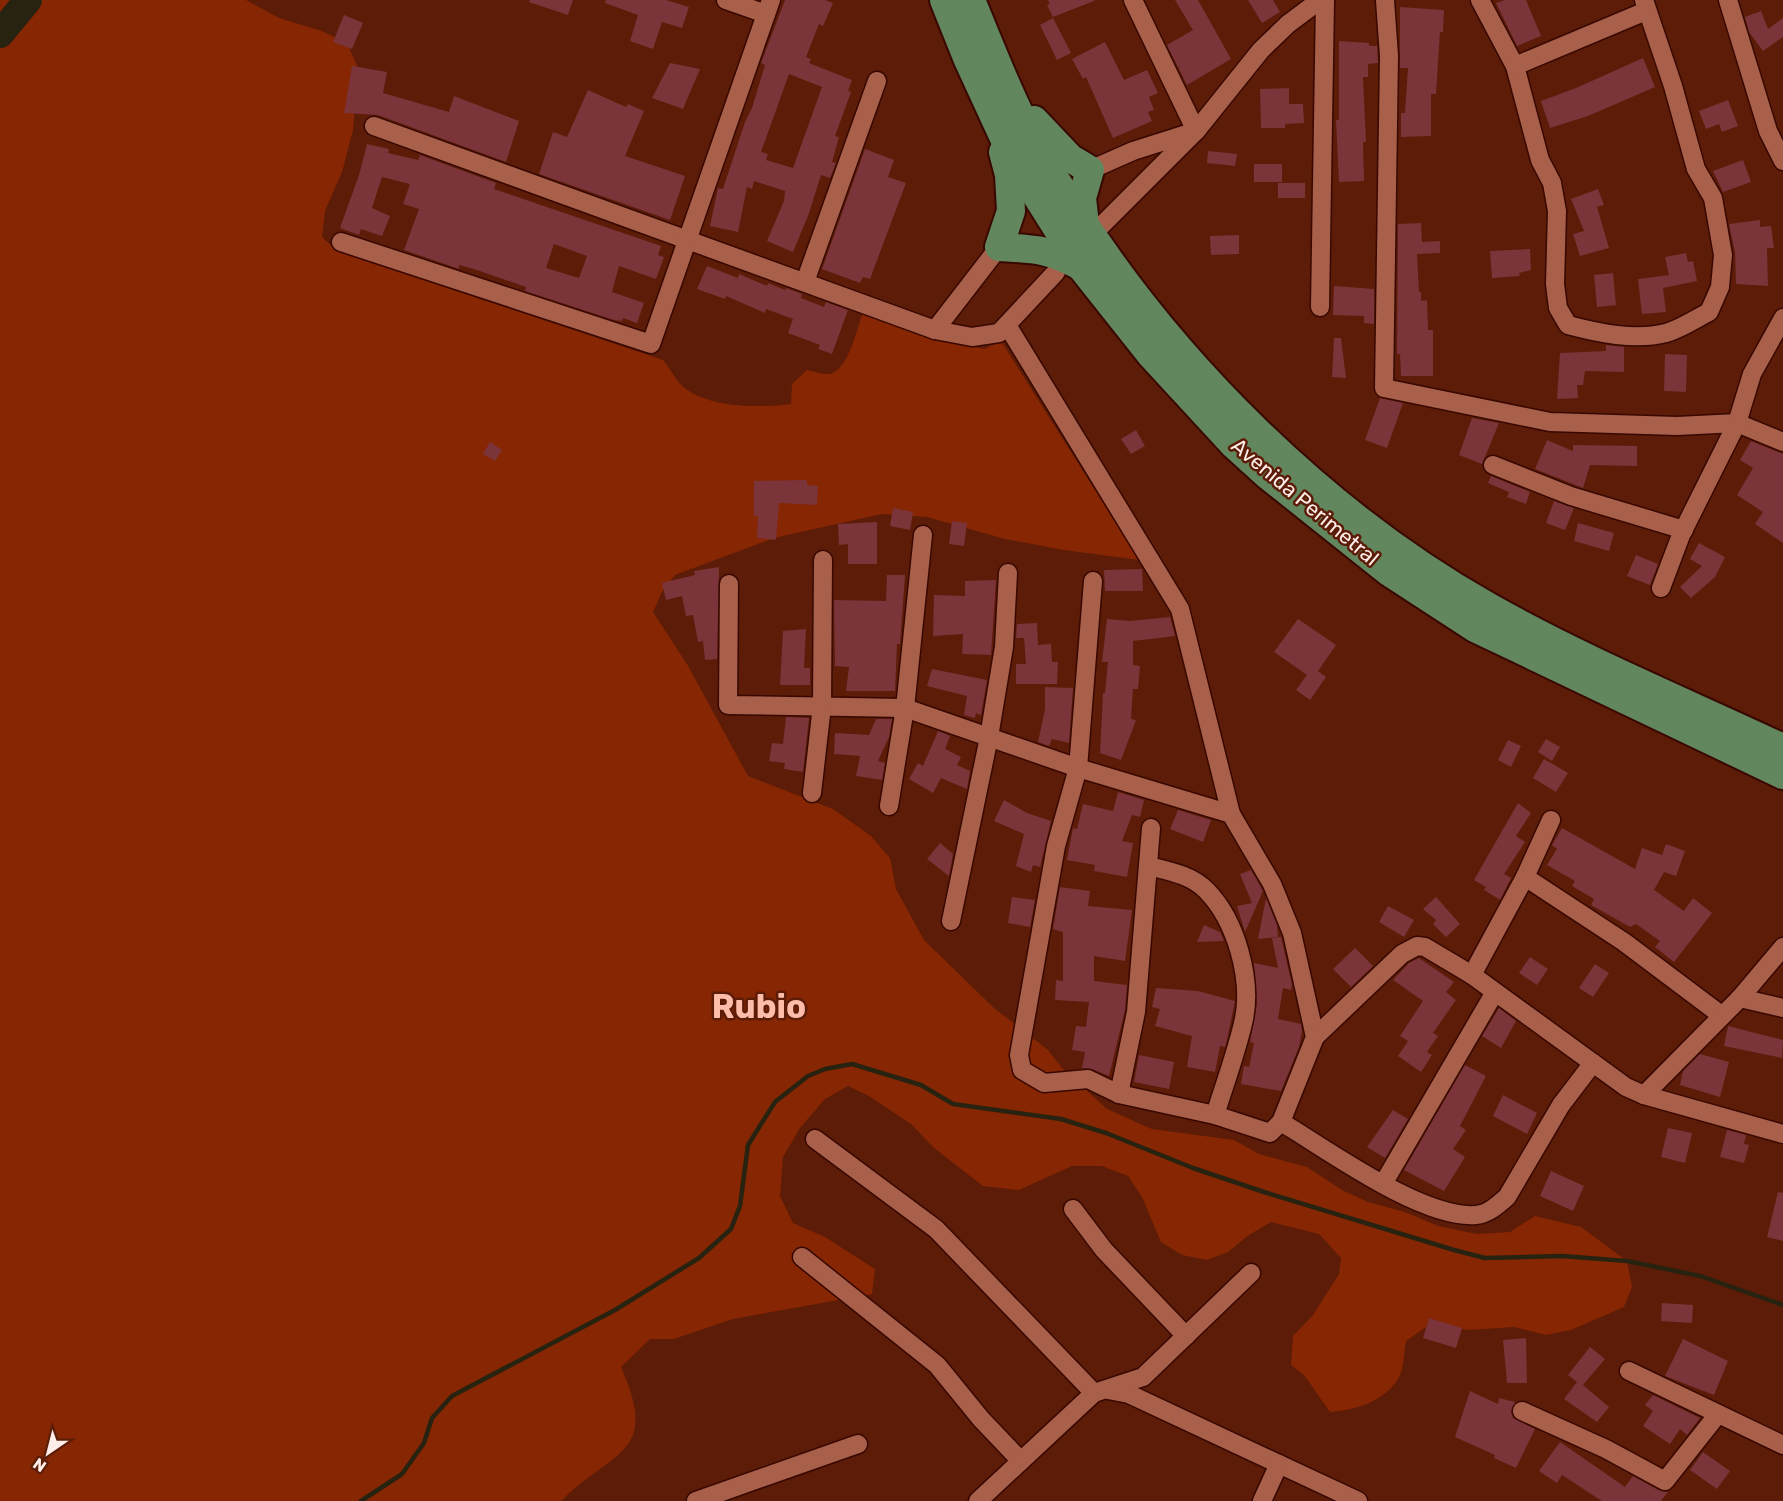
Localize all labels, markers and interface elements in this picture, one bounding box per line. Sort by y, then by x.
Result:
street label: Avenida Perimetral [1227,433,1384,571]
district label: Rubio [712,987,806,1026]
north arrow [18,1423,78,1483]
text: N [30,1454,50,1476]

